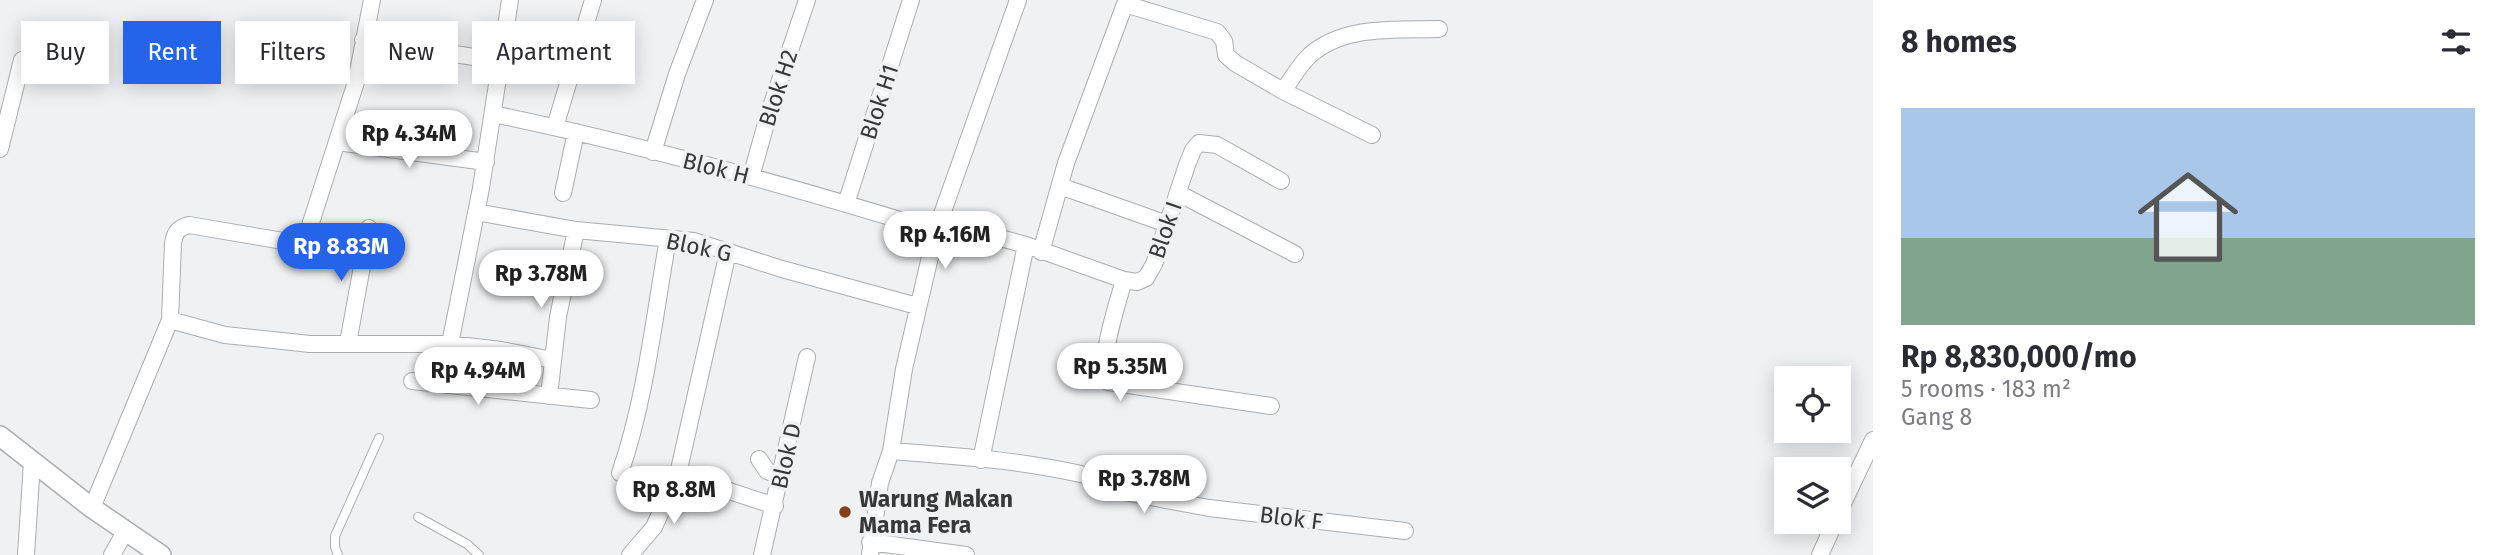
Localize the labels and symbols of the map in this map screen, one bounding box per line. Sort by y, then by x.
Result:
street label: Blok H2 [752,46,804,130]
street label: Blok H1 [854,61,904,143]
pin: Rp 4.34M [337,110,481,170]
street label: Blok H [680,146,752,190]
street label: Blok I [1142,198,1188,262]
pin: Rp 4.16M [873,212,1017,271]
pin: Rp 8.83M [269,224,413,283]
street label: Blok G [664,226,734,268]
pin: Rp 3.78M [469,250,613,310]
pin: Rp 5.35M [1048,344,1192,403]
pin: Rp 4.94M [406,348,550,407]
street label: Blok D [765,420,807,492]
pin: Rp 3.78M [1072,456,1216,515]
pin: Rp 8.8M [609,466,739,526]
place label: Warung Makan Mama Fera [859,485,1013,539]
street label: Blok F [1258,500,1324,536]
marker: Warung Makan Mama Fera [837,504,853,520]

